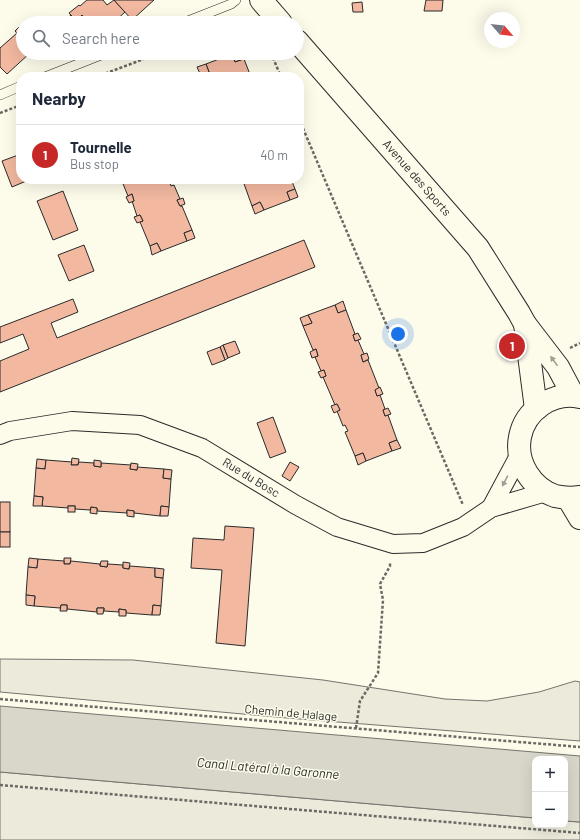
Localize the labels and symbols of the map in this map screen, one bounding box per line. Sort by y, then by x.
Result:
north arrow [484,12,520,48]
street label: Avenue des Sports [381,136,455,218]
your location [388,324,408,344]
pin: 1 [499,331,525,361]
one-way arrow [550,356,559,367]
street label: Rue du Bosc [220,454,282,499]
one-way arrow [502,475,508,487]
street label: Chemin de Halage [244,701,338,723]
water label: Canal Latéral à la Garonne [196,754,340,782]

